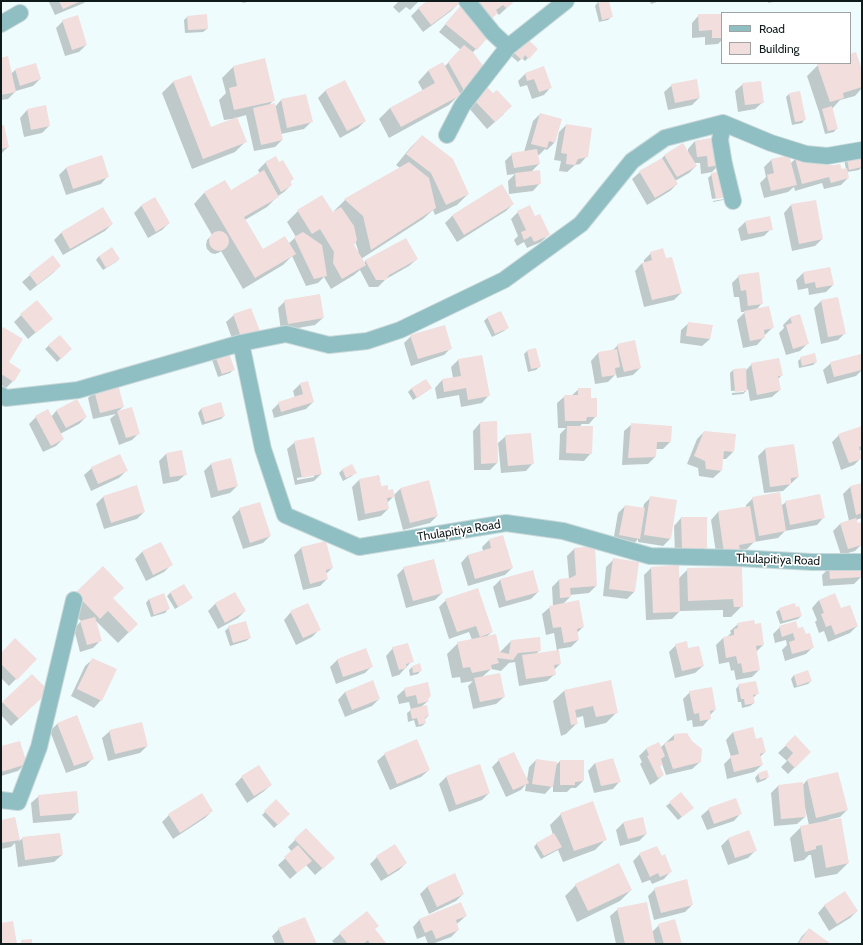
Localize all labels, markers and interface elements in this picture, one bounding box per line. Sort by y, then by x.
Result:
legend [721,12,851,64]
text: Road [759,21,785,36]
text: Building [759,41,800,56]
street label: Thulapitiya Road [416,517,502,545]
street label: Thulapitiya Road [736,551,820,569]

